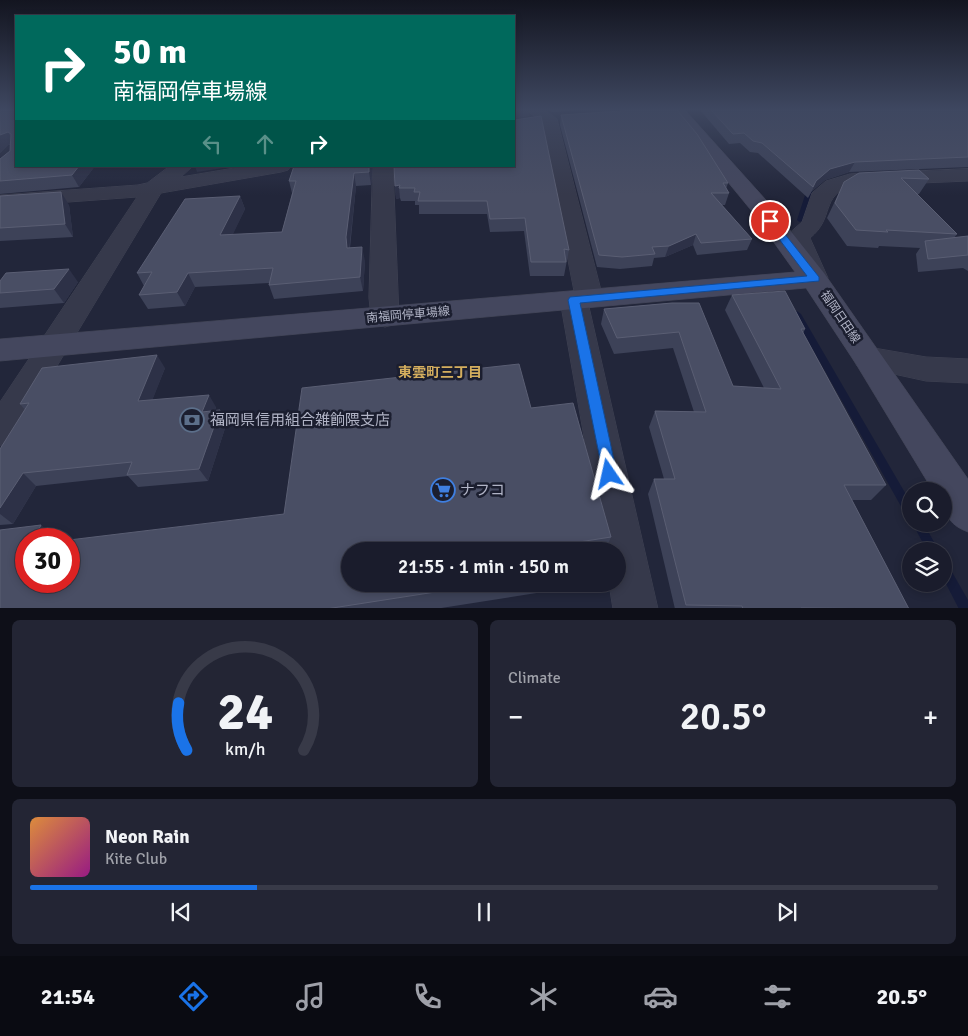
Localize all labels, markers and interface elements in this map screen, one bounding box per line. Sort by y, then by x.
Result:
text: 50 m [113,30,187,73]
icon: right [30,35,95,100]
text: 南福岡停車場線 [113,78,267,105]
icon: left [198,130,226,158]
icon: ahead [251,130,279,158]
icon: right [304,130,332,158]
pin [749,200,791,242]
icon: arrive [756,207,784,235]
street label: 福岡日田線 [817,288,863,346]
street label: 南福岡停車場線 [365,304,451,326]
district label: 東雲町三丁目 [398,364,482,381]
bank icon: 福岡県信用組合雑餉隈支店 [179,407,205,433]
place label: 福岡県信用組合雑餉隈支店 [210,411,390,429]
position arrow [582,447,634,499]
supermarket icon: ナフコ [430,477,456,503]
place label: ナフコ [460,481,505,499]
map controls [902,482,952,592]
button: search [902,482,952,532]
speed limit sign: 30 [15,528,80,593]
button: layers [902,542,952,592]
text: 21:55 · 1 min · 150 m [398,555,569,579]
text: Climate [508,668,561,688]
text: 24 [217,680,273,744]
text: 20.5° [680,693,766,740]
text: − [508,700,523,734]
text: + [923,700,938,734]
text: km/h [225,738,265,760]
text: Neon Rain [105,825,190,849]
text: Kite Club [105,849,167,869]
icon: previous [167,898,195,926]
icon: pause [470,898,498,926]
icon: next [773,898,801,926]
icon: directions [176,979,211,1014]
icon: music [293,979,328,1014]
icon: phone [410,979,445,1014]
icon: climate [526,979,561,1014]
icon: car [643,979,678,1014]
icon: filters [760,979,795,1014]
text: 21:54 [41,983,95,1010]
text: 20.5° [876,983,927,1010]

